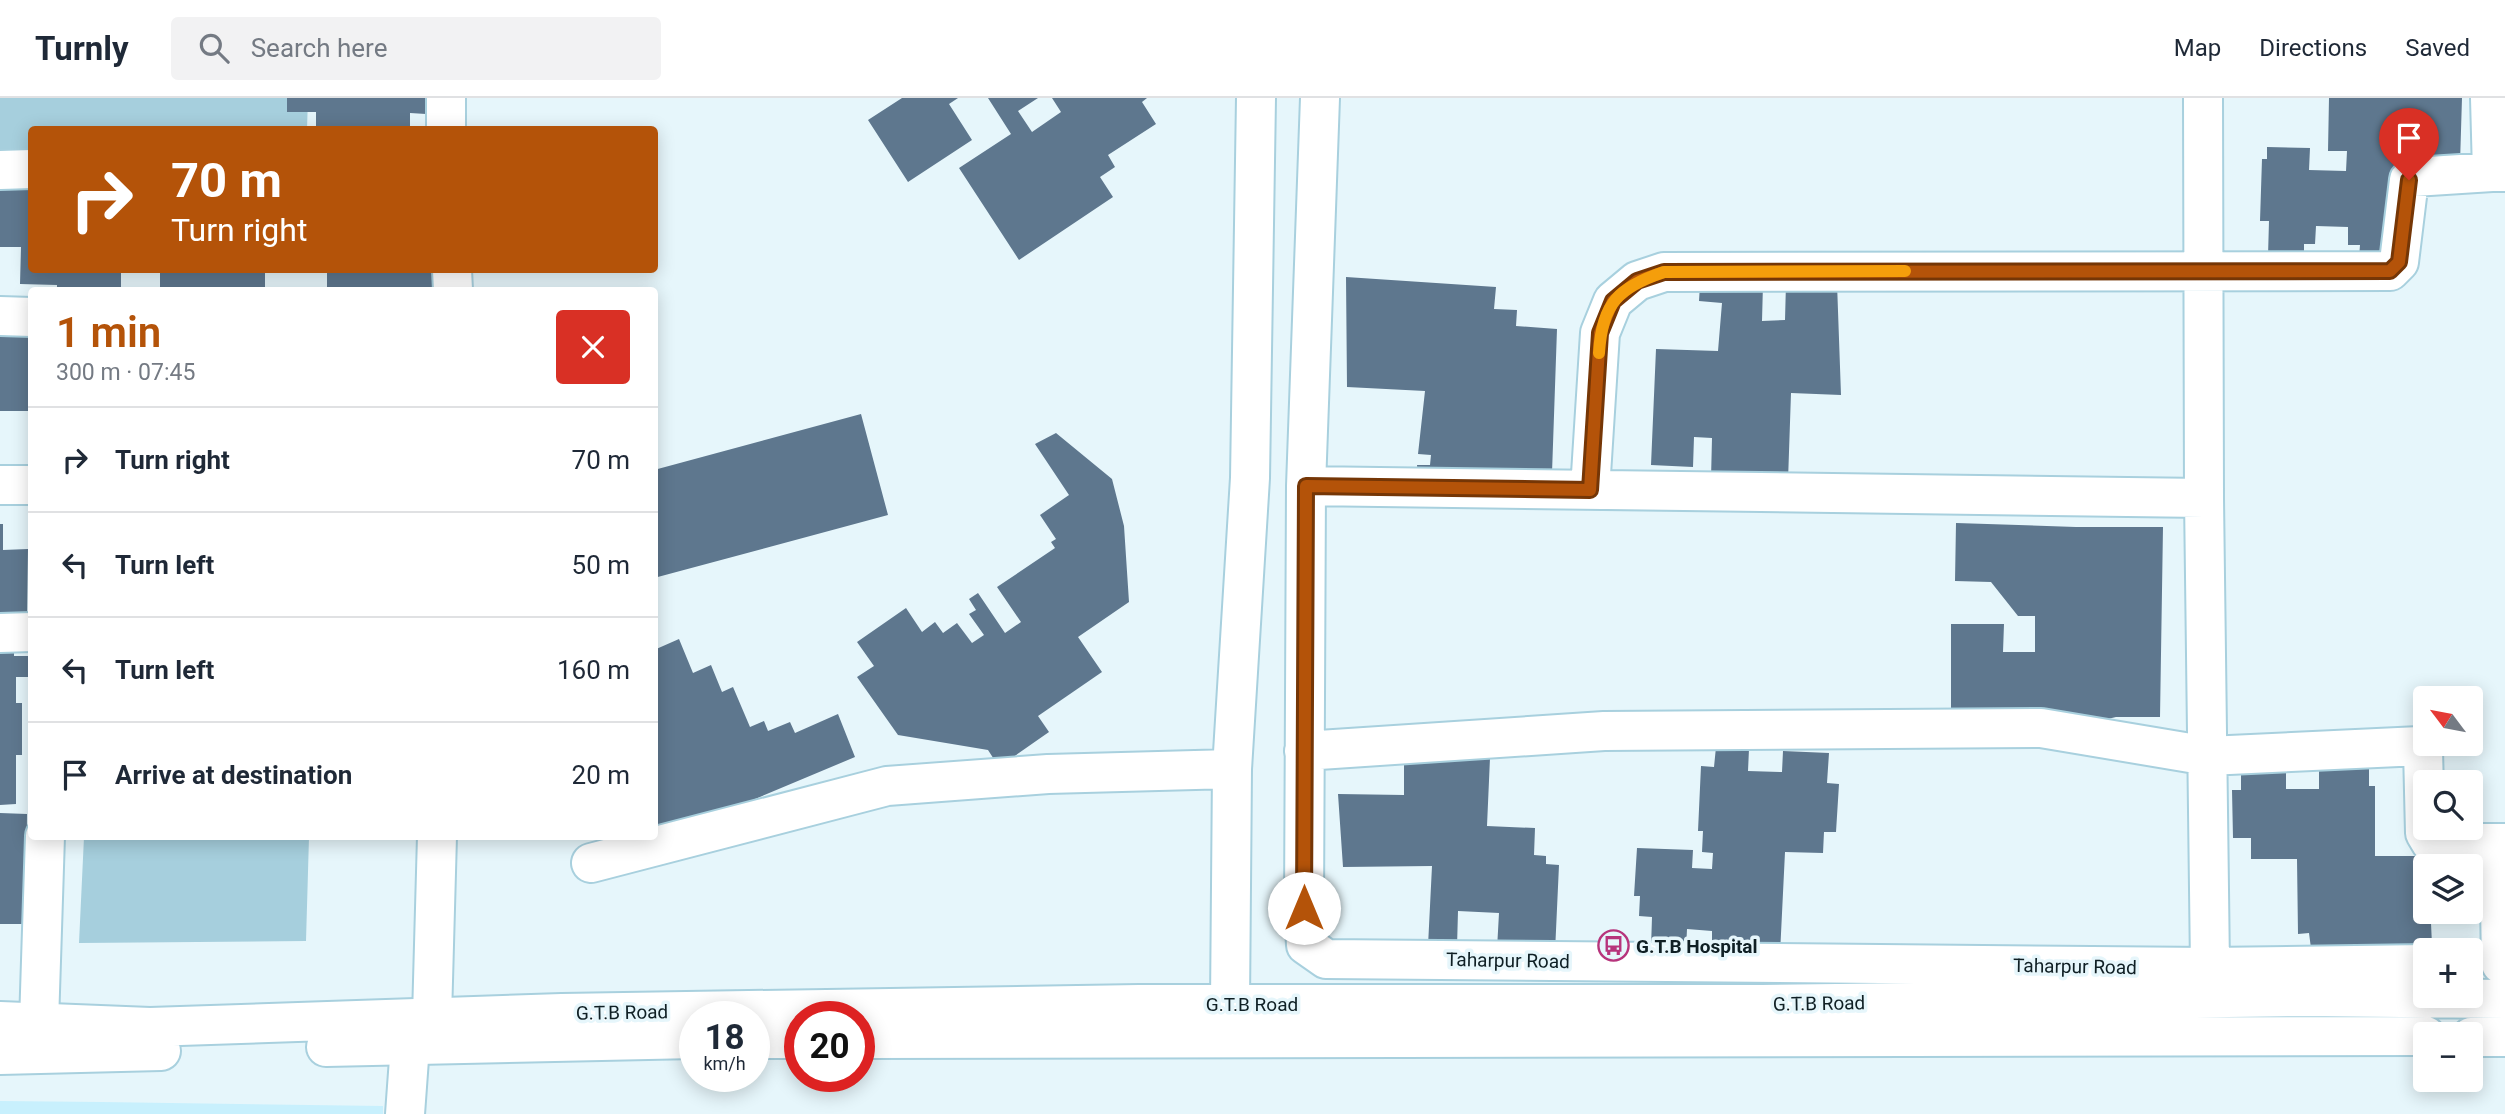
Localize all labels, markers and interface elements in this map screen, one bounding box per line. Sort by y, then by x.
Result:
search box [171,17,661,80]
text: Turnly [35,29,129,68]
icon: search [195,29,233,67]
text: Search here [251,33,387,63]
text: Map [2174,34,2221,62]
text: Directions [2259,34,2367,62]
text: Saved [2405,34,2470,62]
pin [2379,108,2439,180]
icon: arrive [2390,119,2428,157]
text: 70 m [171,152,282,209]
icon: right [56,154,147,245]
text: Turn right [171,211,307,249]
text: 1 min [56,308,161,357]
button: close [556,310,630,384]
text: 300 m · 07:45 [56,359,195,386]
icon: right [56,441,94,479]
text: Turn right [115,445,230,475]
text: 70 m [572,445,630,475]
icon: left [56,546,94,584]
text: Turn left [115,550,214,580]
text: 50 m [572,550,630,580]
icon: left [56,651,94,689]
text: Turn left [115,655,214,685]
text: 160 m [557,655,630,685]
north arrow [2413,686,2483,756]
map controls [2413,686,2483,1092]
icon: arrive [56,756,94,794]
text: Arrive at destination [115,760,352,790]
text: 20 m [572,760,630,790]
button: search [2413,770,2483,840]
button: layers [2413,854,2483,924]
position arrow [1267,871,1341,945]
bus stop icon: G.T.B Hospital [1596,929,1630,963]
place label: G.T.B Hospital [1636,935,1758,958]
button: + [2413,938,2483,1008]
street label: Taharpur Road [1446,948,1570,973]
street label: Taharpur Road [2013,954,2137,979]
street label: G.T.B Road [1773,991,1865,1016]
street label: G.T.B Road [1206,993,1298,1016]
street label: G.T.B Road [576,1000,668,1025]
speed limit sign: 20 [784,1001,875,1092]
text: 18 [704,1017,745,1058]
button: − [2413,1022,2483,1092]
text: km/h [703,1053,746,1074]

